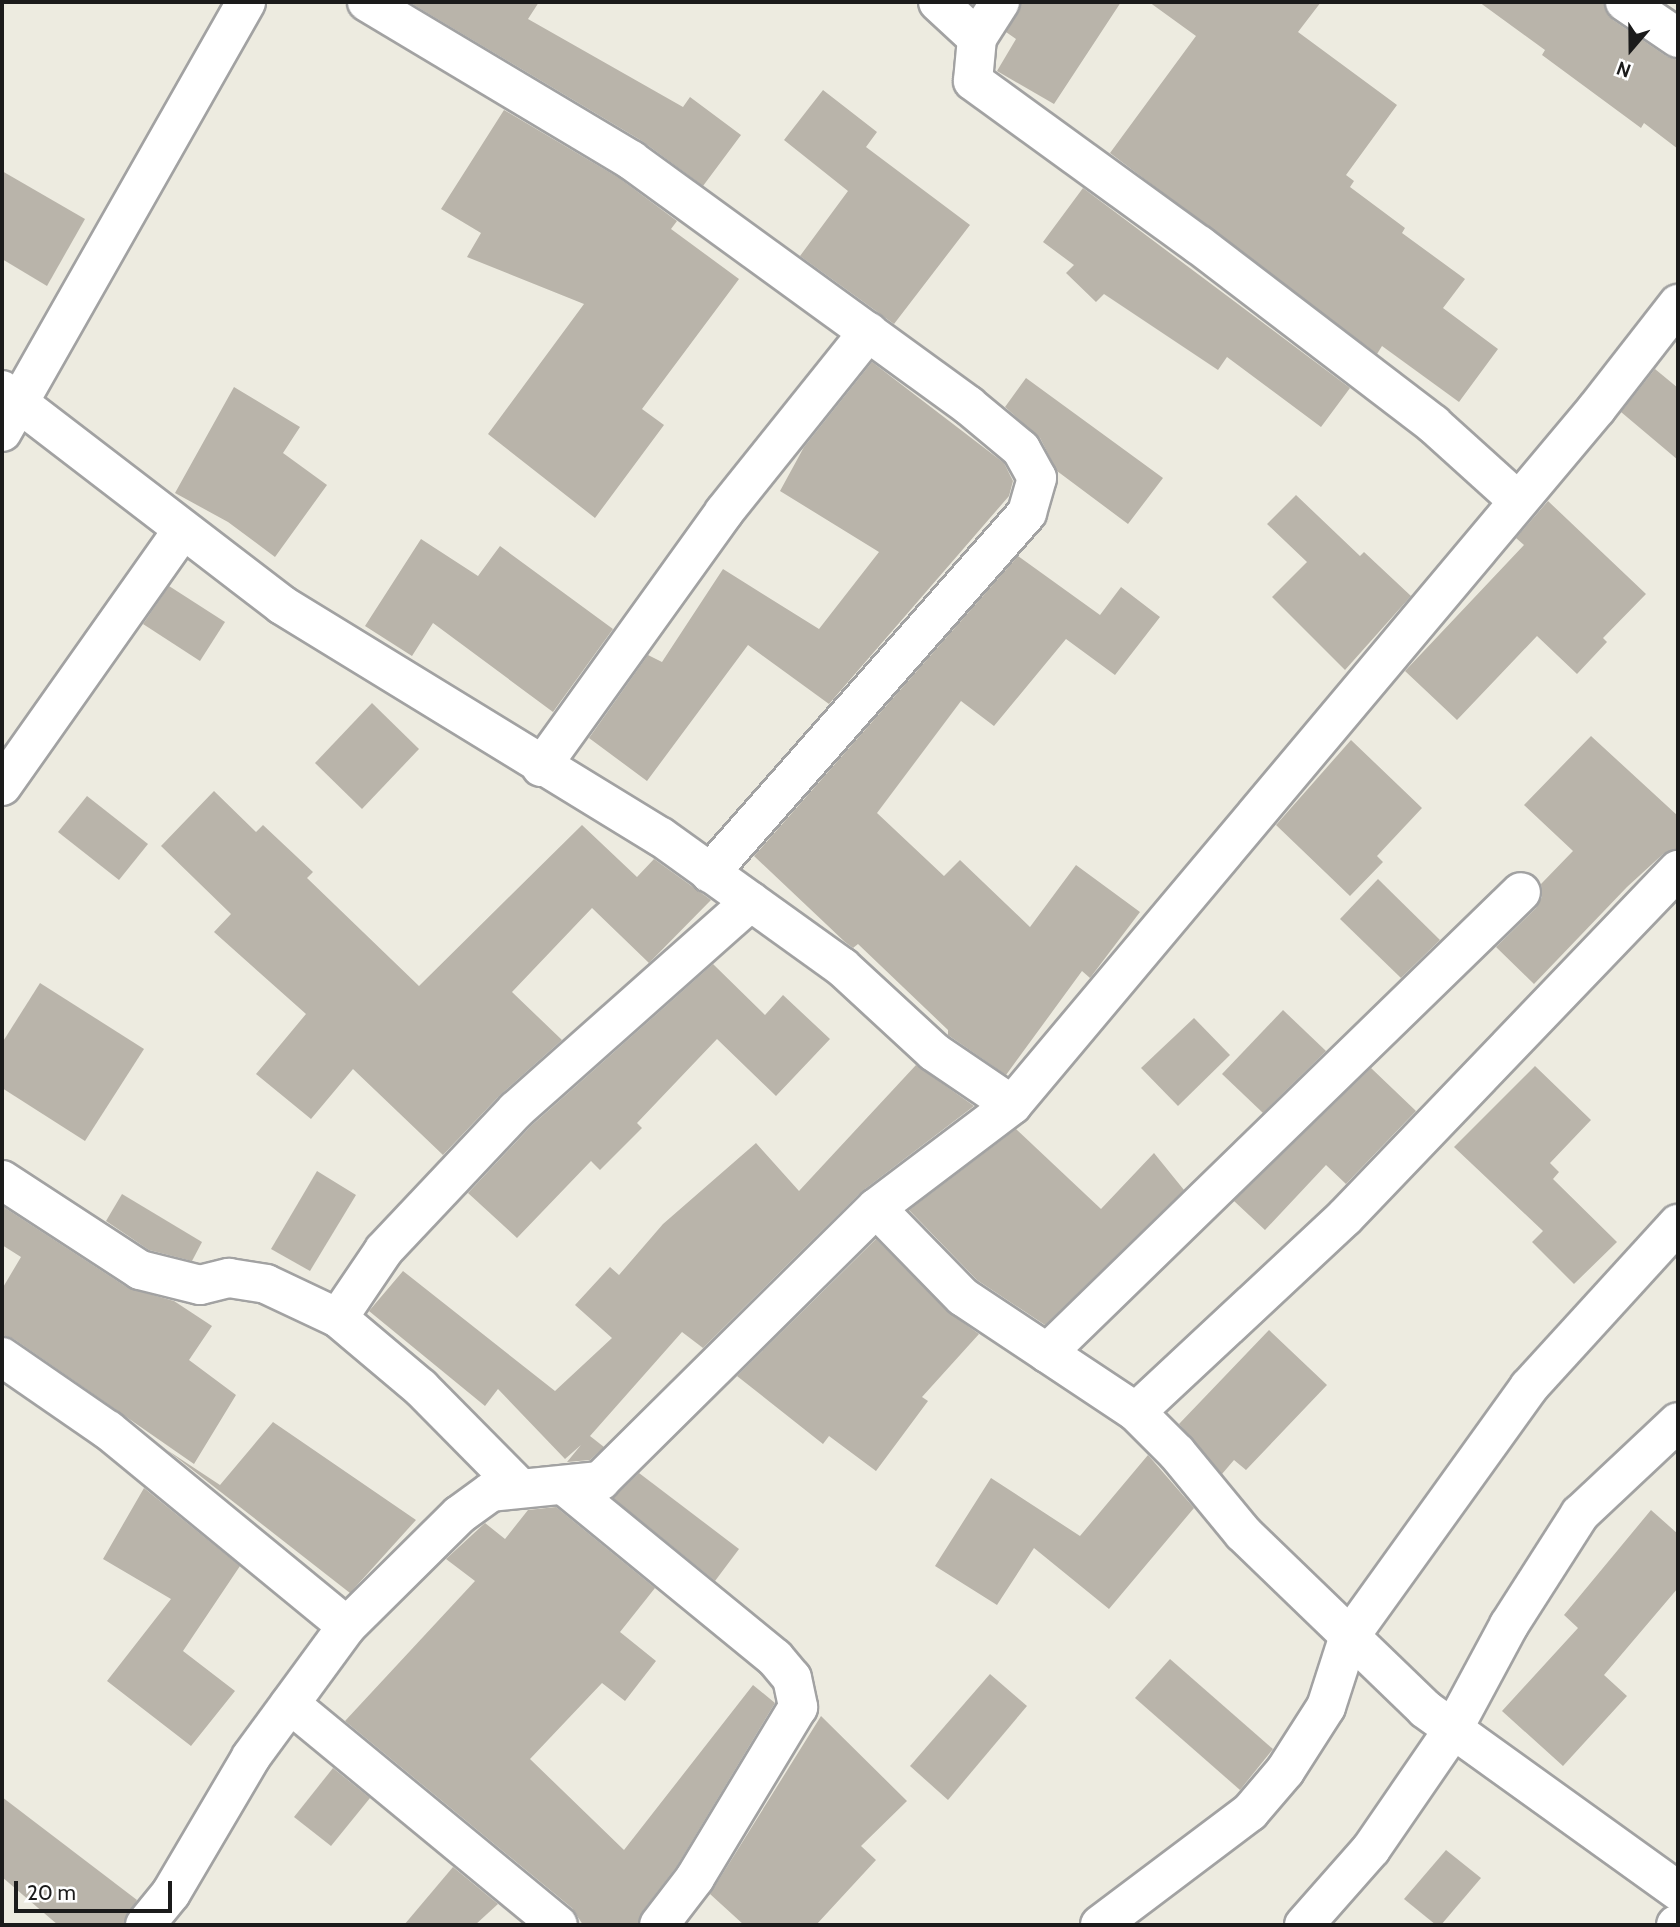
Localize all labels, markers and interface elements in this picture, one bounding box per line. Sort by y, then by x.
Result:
north arrow [1596,14,1666,84]
text: N [1613,56,1634,82]
scale bar [18,1868,175,1912]
text: 20 m [27,1880,76,1905]

